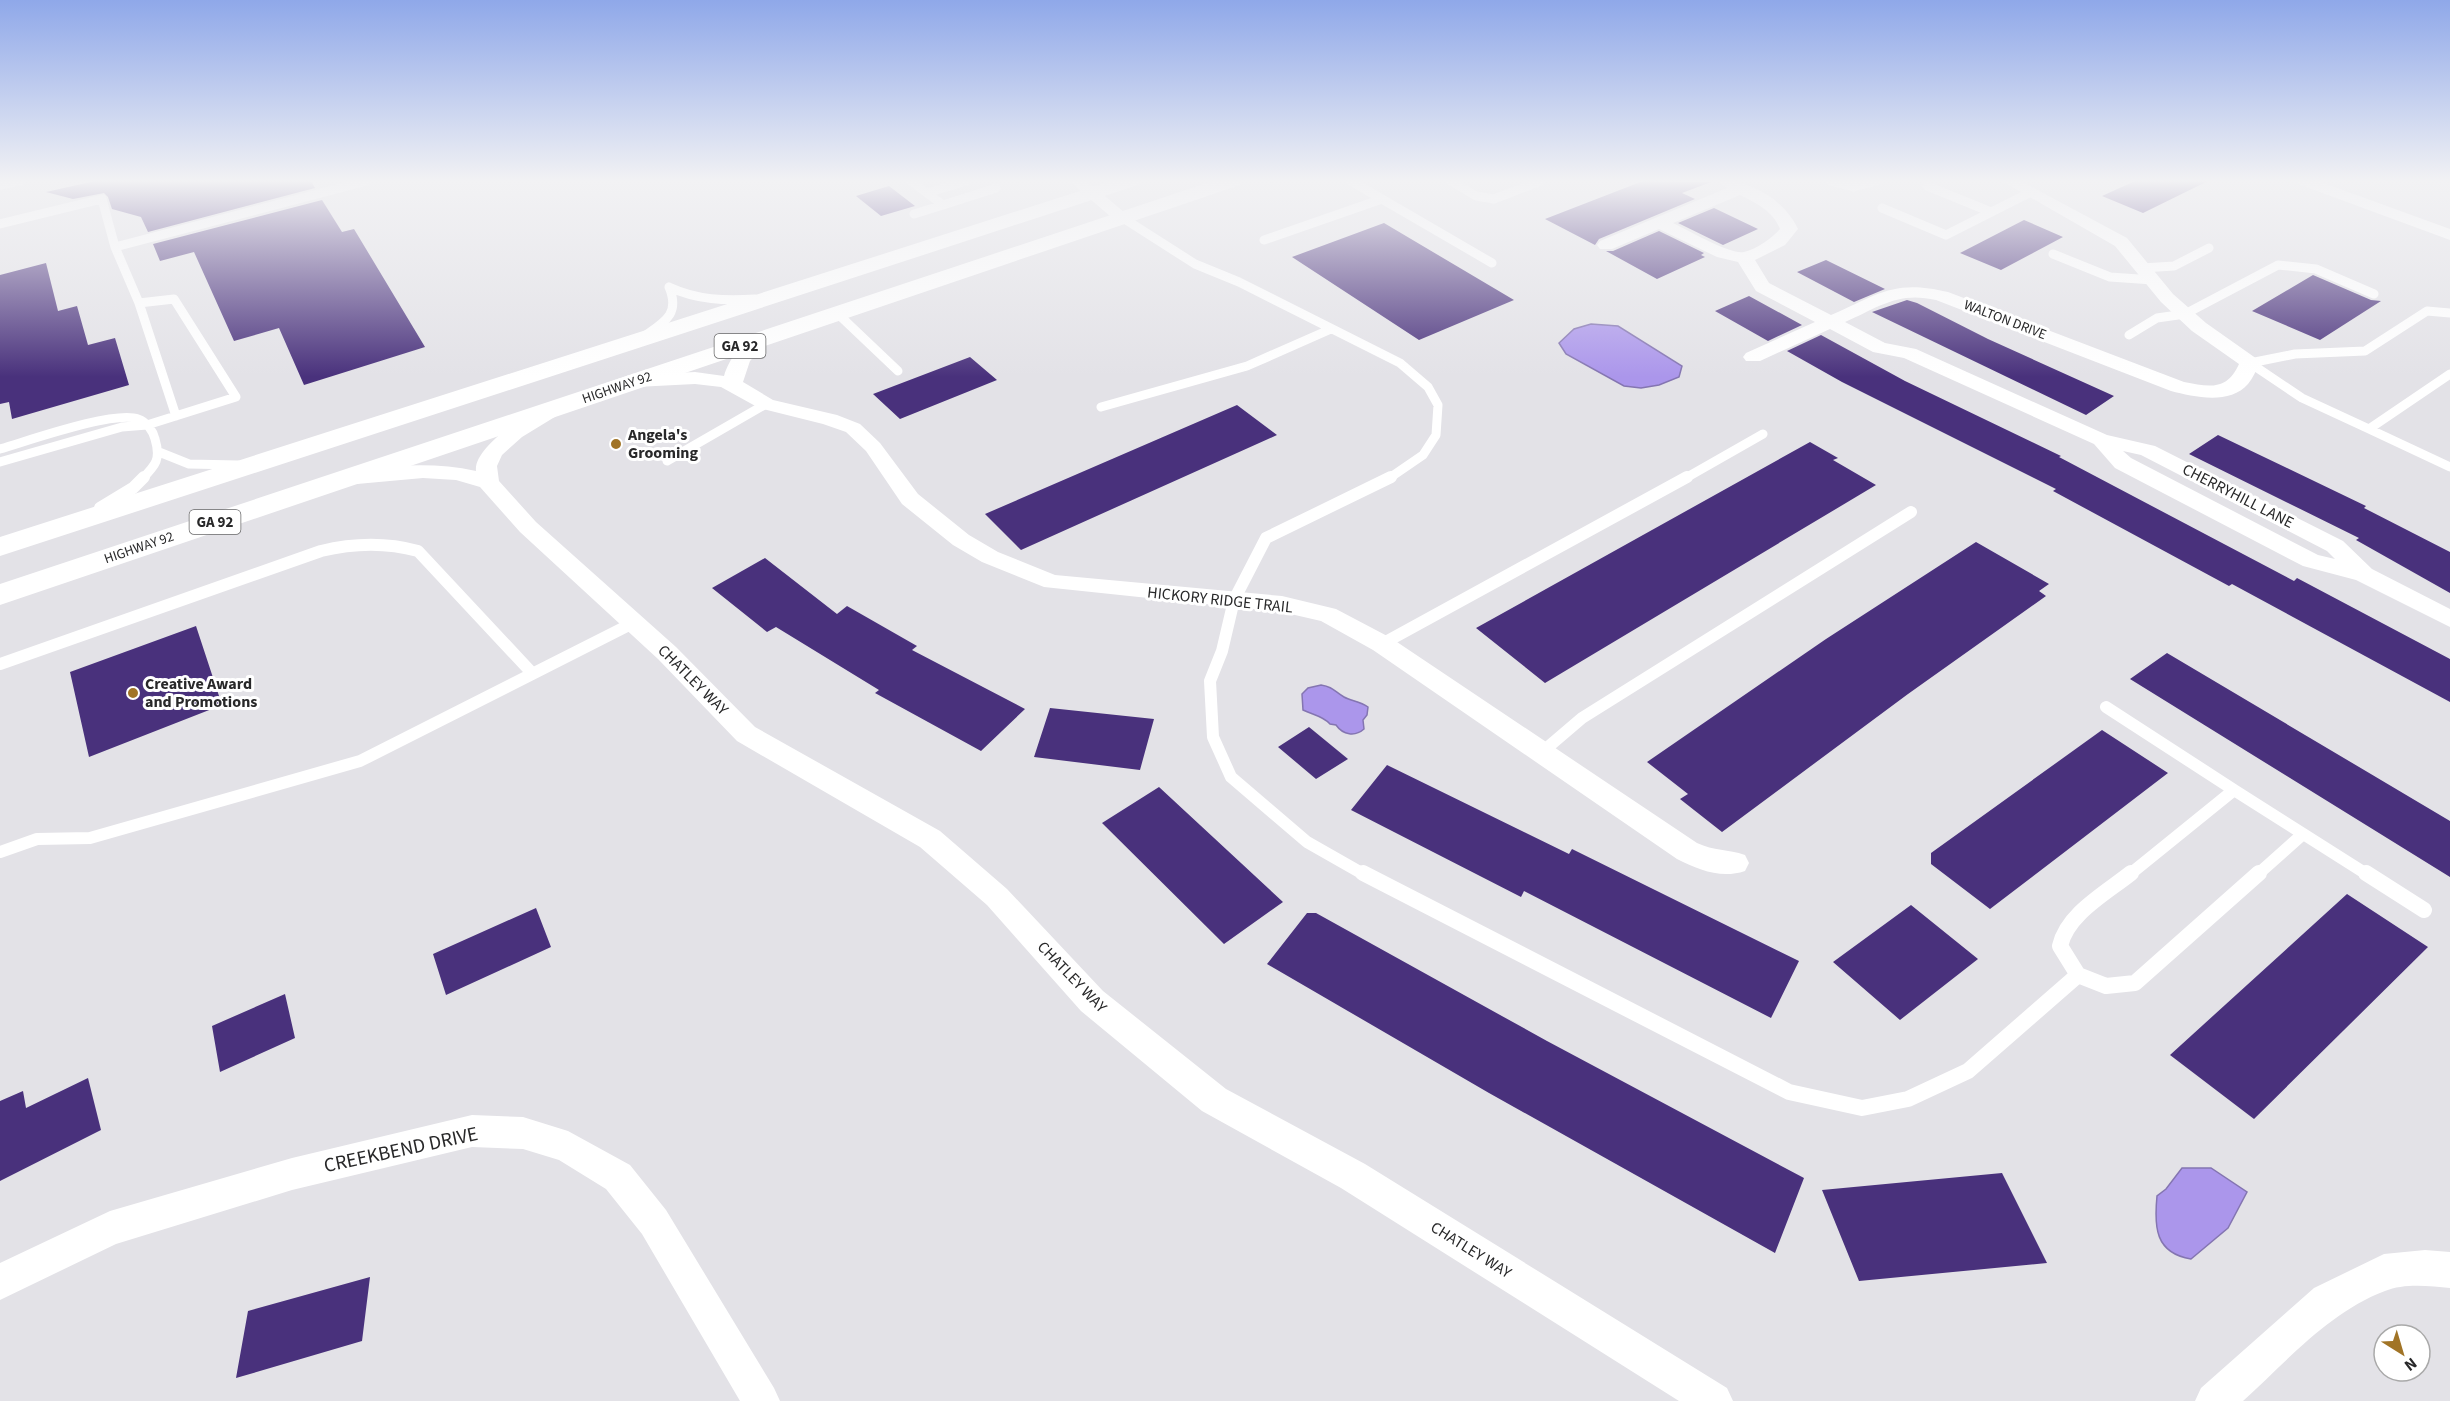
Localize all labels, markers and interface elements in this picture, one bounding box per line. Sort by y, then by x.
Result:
street label: WALTON DRIVE [1961,295,2049,345]
road number: GA 92 [714,334,766,358]
street label: HIGHWAY 92 [580,367,655,409]
place label: Angela's Grooming [627,424,698,464]
marker: Angela's Grooming [609,437,623,451]
street label: CHERRYHILL LANE [2178,458,2298,534]
road number: GA 92 [190,510,240,534]
street label: HIGHWAY 92 [102,527,177,569]
street label: HICKORY RIDGE TRAIL [1146,581,1294,619]
street label: CHATLEY WAY [653,640,733,720]
place label: Creative Award and Promotions [145,673,257,713]
marker: Creative Award and Promotions [126,686,140,700]
street label: CHATLEY WAY [1032,936,1112,1018]
street label: CREEKBEND DRIVE [321,1120,481,1180]
street label: CHATLEY WAY [1426,1216,1516,1284]
north arrow [2372,1323,2432,1383]
text: N [2400,1352,2421,1376]

